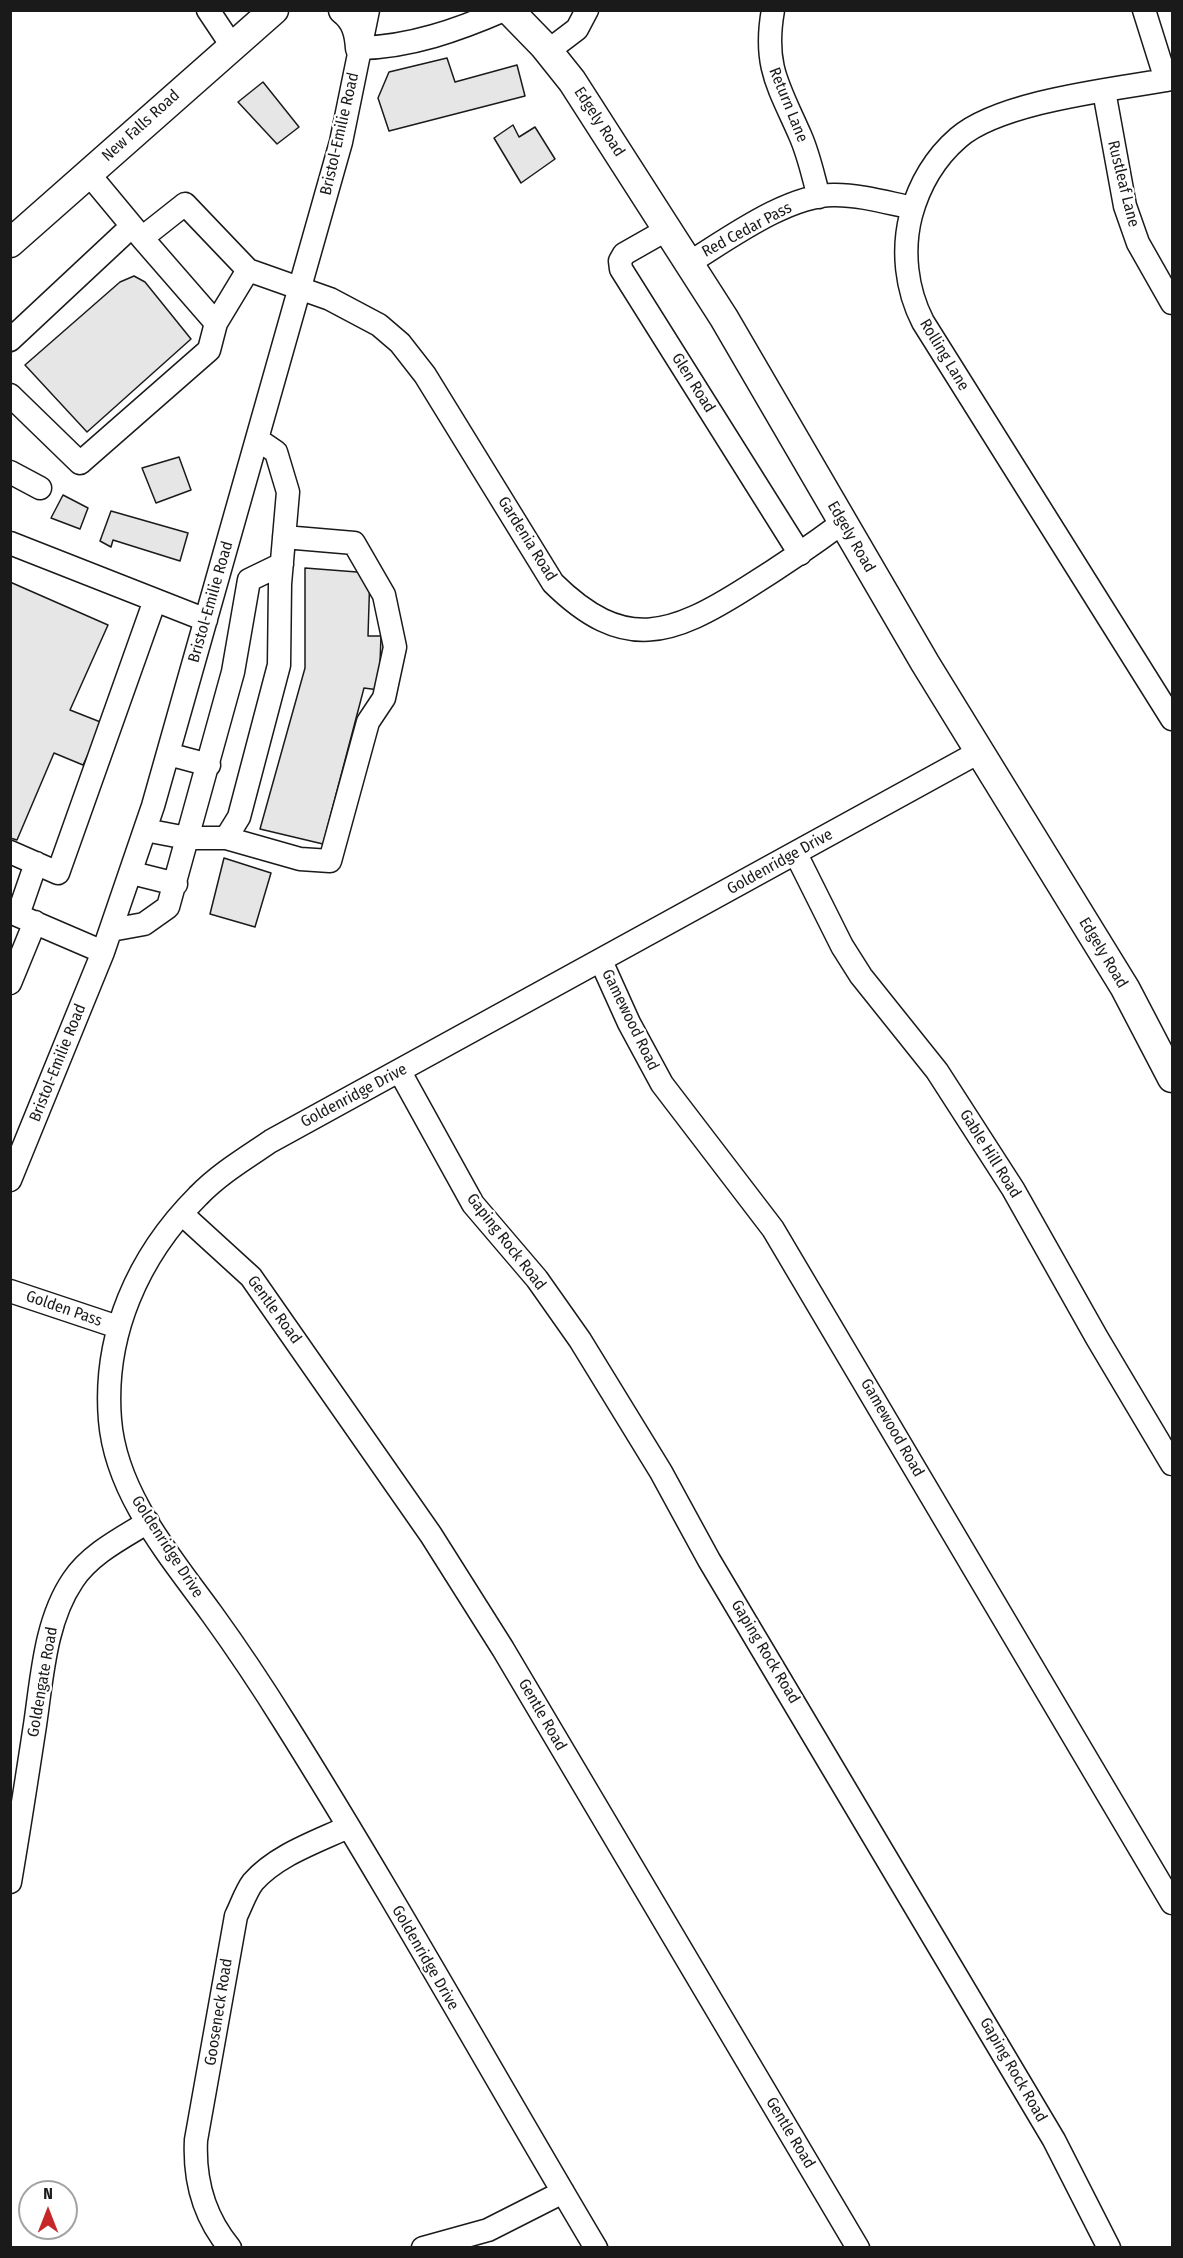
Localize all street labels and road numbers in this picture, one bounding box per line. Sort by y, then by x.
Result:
street label: Return Lane [764,65,812,145]
street label: Bristol-Emilie Road [317,71,363,197]
street label: Edgely Road [569,84,629,160]
street label: New Falls Road [98,86,184,166]
street label: Rustleaf Lane [1103,139,1143,229]
street label: Red Cedar Pass [699,198,795,262]
street label: Rolling Lane [915,316,973,394]
street label: Glen Road [667,350,719,416]
street label: Gardenia Road [493,493,561,585]
street label: Edgely Road [823,498,879,576]
street label: Bristol-Emilie Road [184,539,238,665]
street label: Goldenridge Drive [724,825,836,899]
street label: Edgely Road [1074,914,1132,992]
street label: Gamewood Road [597,966,663,1074]
street label: Bristol-Emilie Road [26,1001,90,1125]
street label: Goldenridge Drive [298,1060,410,1132]
street label: Gable Hill Road [955,1106,1025,1202]
street label: Gaping Rock Road [462,1190,550,1294]
street label: Gentle Road [243,1272,305,1348]
street label: Golden Pass [23,1287,105,1331]
street label: Gamewood Road [856,1376,928,1480]
street label: Goldenridge Drive [127,1492,207,1602]
street label: Gaping Rock Road [727,1597,803,1707]
street label: Goldengate Road [24,1625,62,1739]
street label: Gentle Road [514,1676,570,1754]
street label: Goldenridge Drive [387,1902,463,2014]
street label: Gooseneck Road [201,1957,237,2067]
street label: Gaping Rock Road [975,2014,1051,2126]
street label: Gentle Road [761,2094,819,2172]

